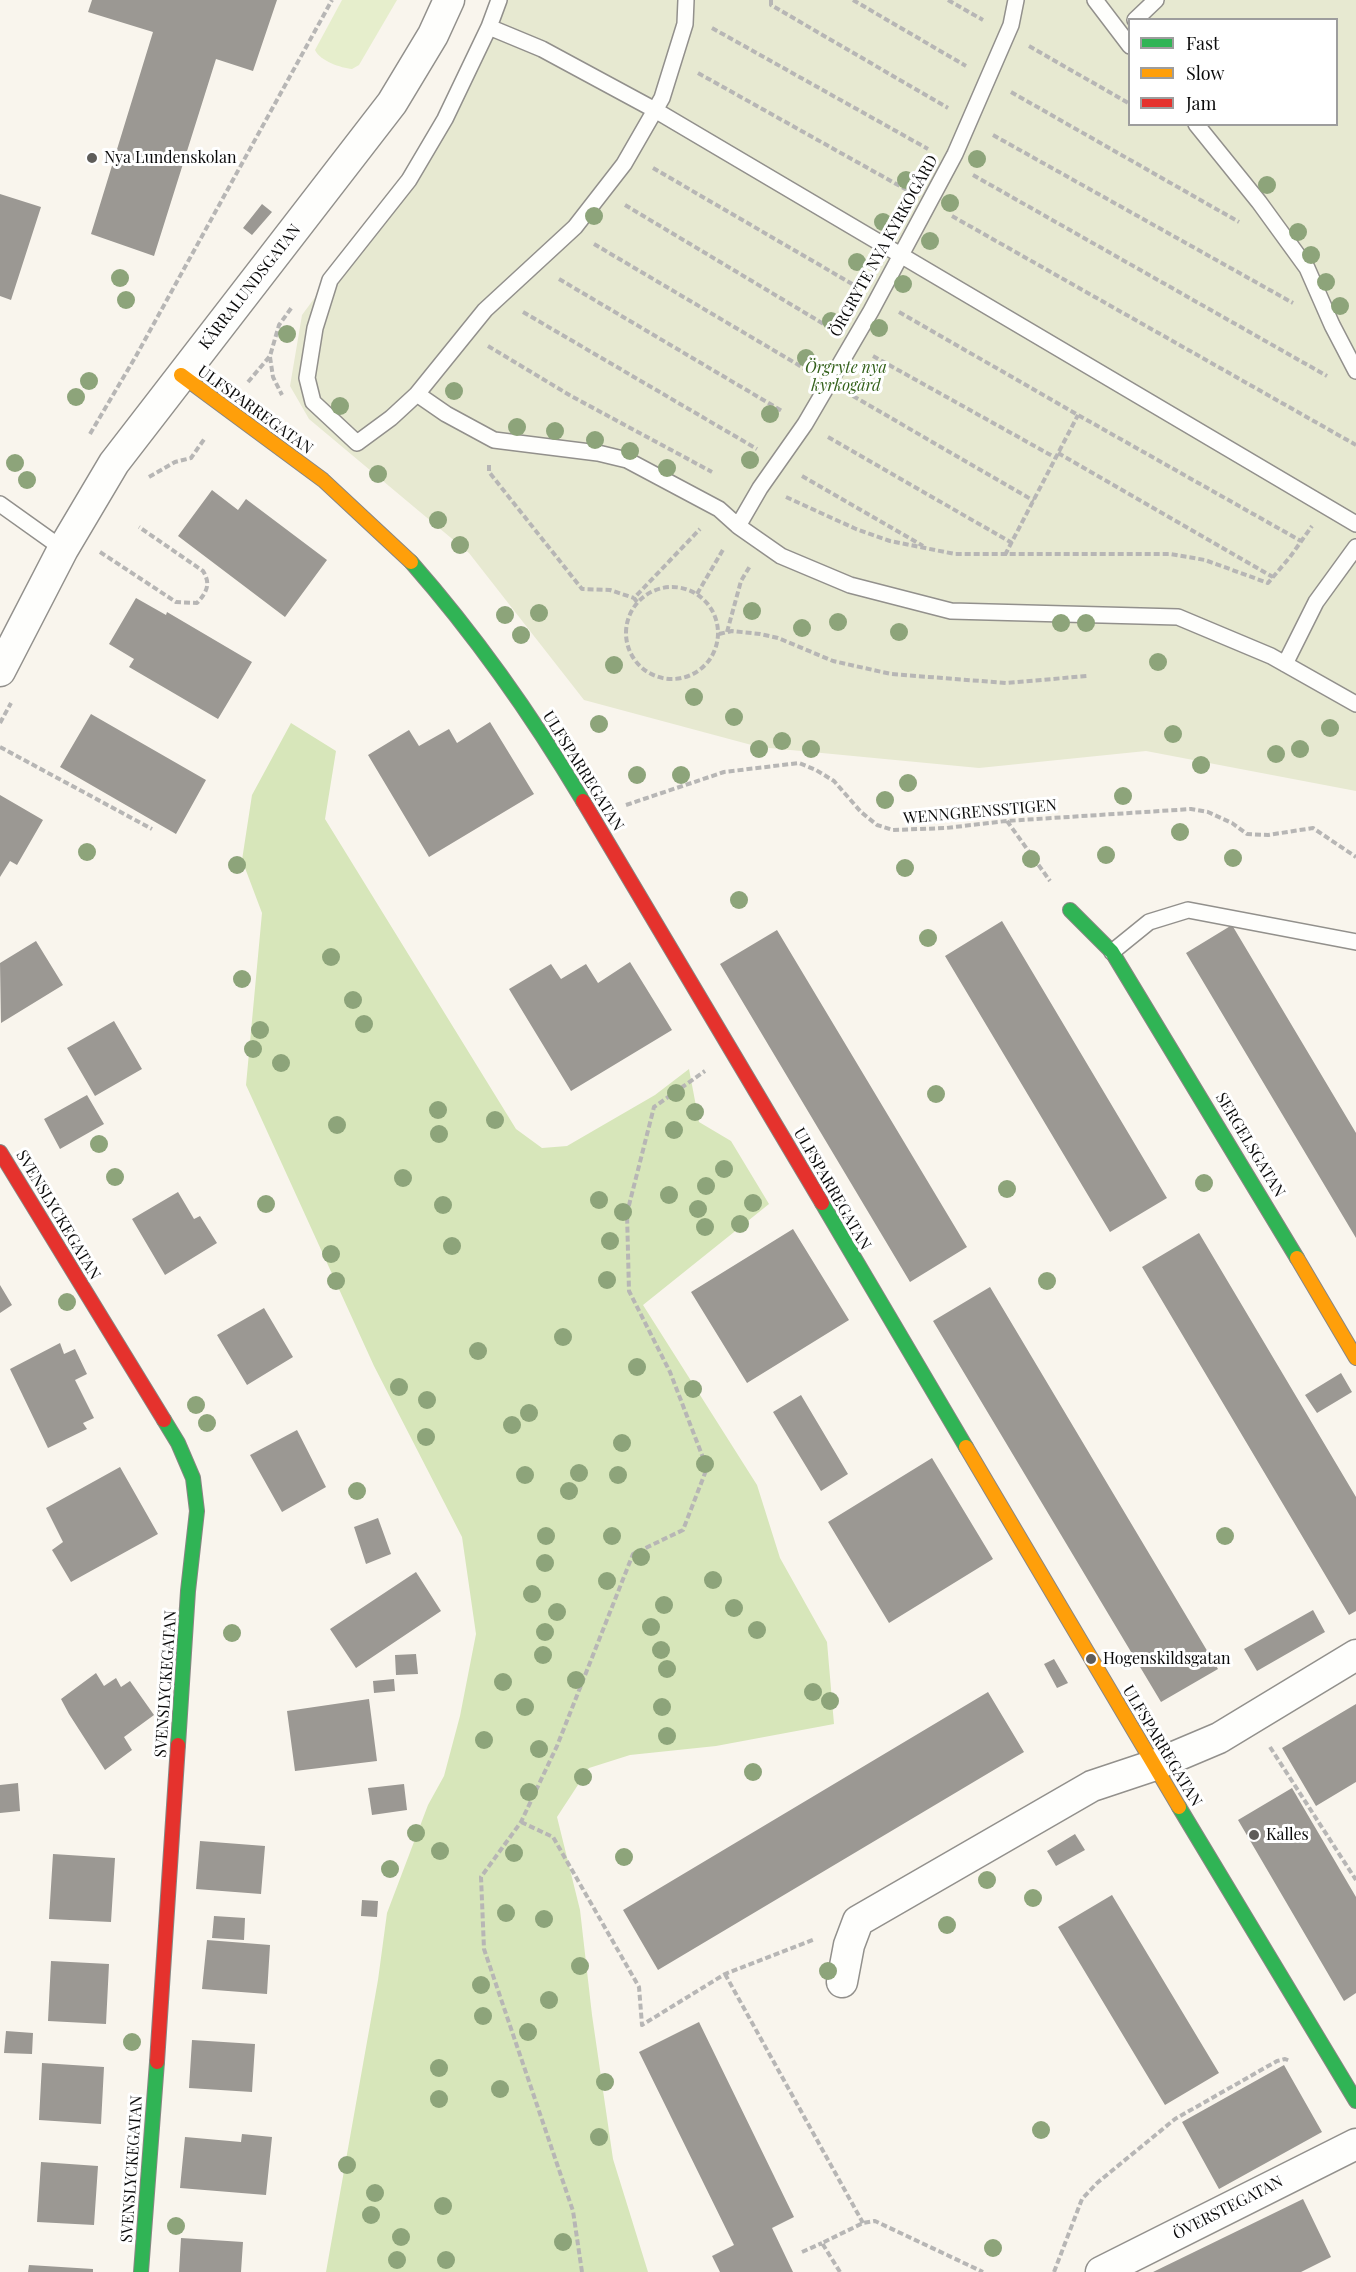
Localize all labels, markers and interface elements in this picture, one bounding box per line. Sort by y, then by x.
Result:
legend [1128,18,1338,126]
text: Fast [1186,31,1219,55]
text: Slow [1186,61,1224,85]
text: Jam [1186,91,1216,115]
place label: Nya Lundenskolan [104,148,236,168]
marker: Nya Lundenskolan [85,151,99,165]
street label: ÖRGRYTE NYA KYRKOGÅRD [826,152,942,340]
street label: KÄRRALUNDSGATAN [195,221,305,353]
park label: Örgryte nya kyrkogård [805,358,887,396]
street label: ULFSPARREGATAN [194,362,316,458]
street label: ULFSPARREGATAN [538,707,628,835]
street label: WENNGRENSSTIGEN [902,796,1058,828]
street label: SERGELSGATAN [1211,1089,1289,1201]
street label: ULFSPARREGATAN [789,1125,875,1253]
street label: SVENSLYCKEGATAN [12,1147,104,1283]
street label: SVENSLYCKEGATAN [151,1610,181,1758]
place label: Hogenskildsgatan [1103,1649,1230,1669]
marker: Hogenskildsgatan [1084,1652,1098,1666]
street label: ULFSPARREGATAN [1118,1682,1206,1810]
place label: Kalles [1266,1825,1309,1845]
marker: Kalles [1247,1828,1261,1842]
street label: SVENSLYCKEGATAN [117,2095,147,2243]
street label: ÖVERSTEGATAN [1170,2172,1286,2244]

